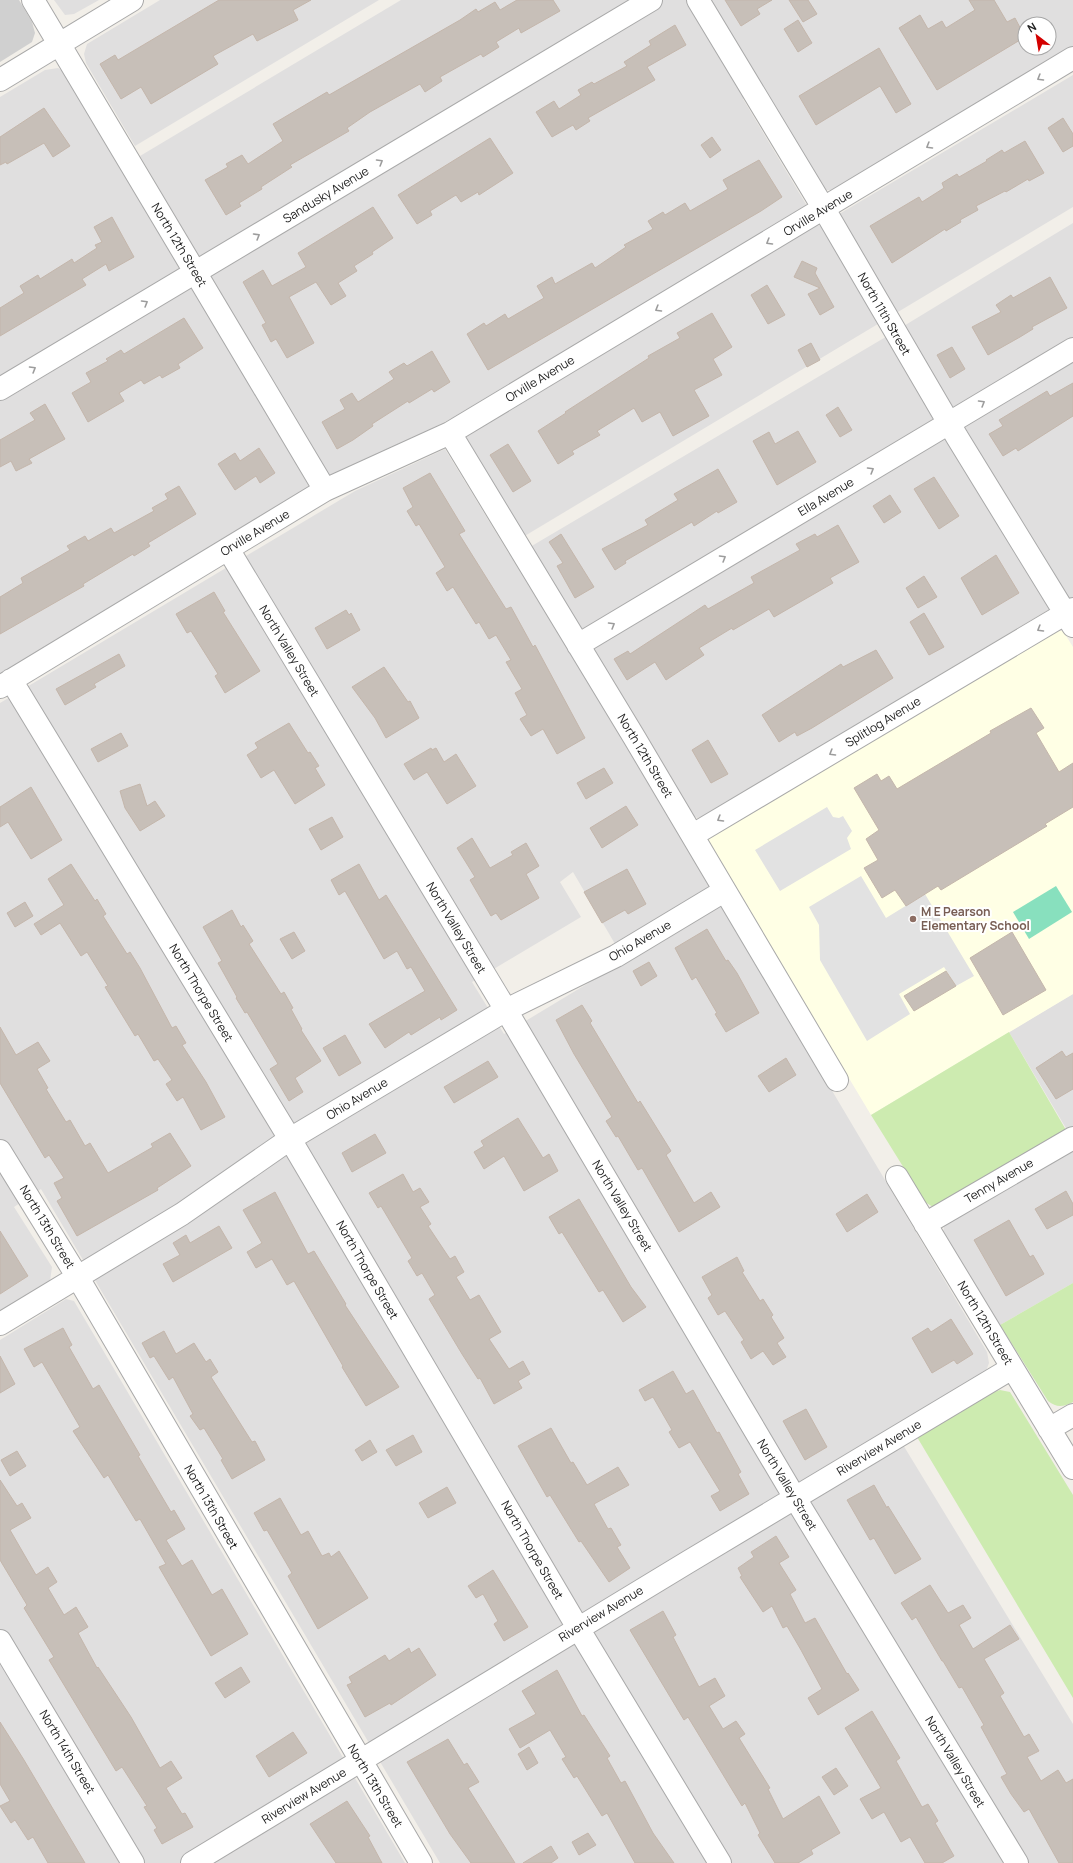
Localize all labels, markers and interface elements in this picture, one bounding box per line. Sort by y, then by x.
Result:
north arrow [1017,16,1057,56]
text: N [1024,18,1039,35]
one-way arrow [1037,74,1044,81]
one-way arrow [926,141,933,148]
one-way arrow [376,159,383,167]
street label: Sandusky Avenue [280,162,372,227]
street label: Orville Avenue [780,185,856,240]
street label: North 12th Street [148,200,211,290]
one-way arrow [253,233,260,241]
one-way arrow [766,237,773,245]
street label: North 11th Street [854,269,915,358]
one-way arrow [141,300,148,307]
one-way arrow [655,304,662,311]
street label: Orville Avenue [502,351,578,406]
one-way arrow [29,367,36,374]
one-way arrow [978,400,985,407]
one-way arrow [867,467,874,474]
street label: Ella Avenue [795,473,857,520]
street label: Orville Avenue [217,505,293,560]
one-way arrow [719,555,726,563]
street label: North Valley Street [255,602,324,700]
one-way arrow [608,622,615,629]
one-way arrow [1037,624,1044,632]
street label: Splitlog Avenue [842,692,924,751]
street label: North 12th Street [614,711,677,801]
one-way arrow [829,748,836,756]
one-way arrow [717,815,724,822]
street label: North Valley Street [422,879,491,977]
place label: M E Pearson Elementary School [921,903,1030,934]
marker: M E Pearson Elementary School [908,914,918,924]
street label: Ohio Avenue [606,916,674,965]
street label: North Thorpe Street [165,941,238,1045]
street label: Ohio Avenue [323,1073,391,1124]
street label: Tenny Avenue [961,1154,1036,1207]
street label: North Valley Street [588,1157,657,1255]
street label: North 13th Street [16,1182,79,1272]
street label: North Thorpe Street [332,1217,403,1322]
street label: North 12th Street [954,1278,1017,1368]
street label: Riverview Avenue [833,1416,924,1480]
street label: North Valley Street [753,1436,822,1534]
street label: North 13th Street [180,1461,243,1552]
street label: North Thorpe Street [497,1497,568,1602]
street label: Riverview Avenue [555,1582,646,1646]
street label: North 14th Street [36,1707,99,1797]
street label: North Valley Street [921,1713,990,1811]
street label: North 13th Street [344,1741,407,1831]
street label: Riverview Avenue [258,1764,349,1828]

